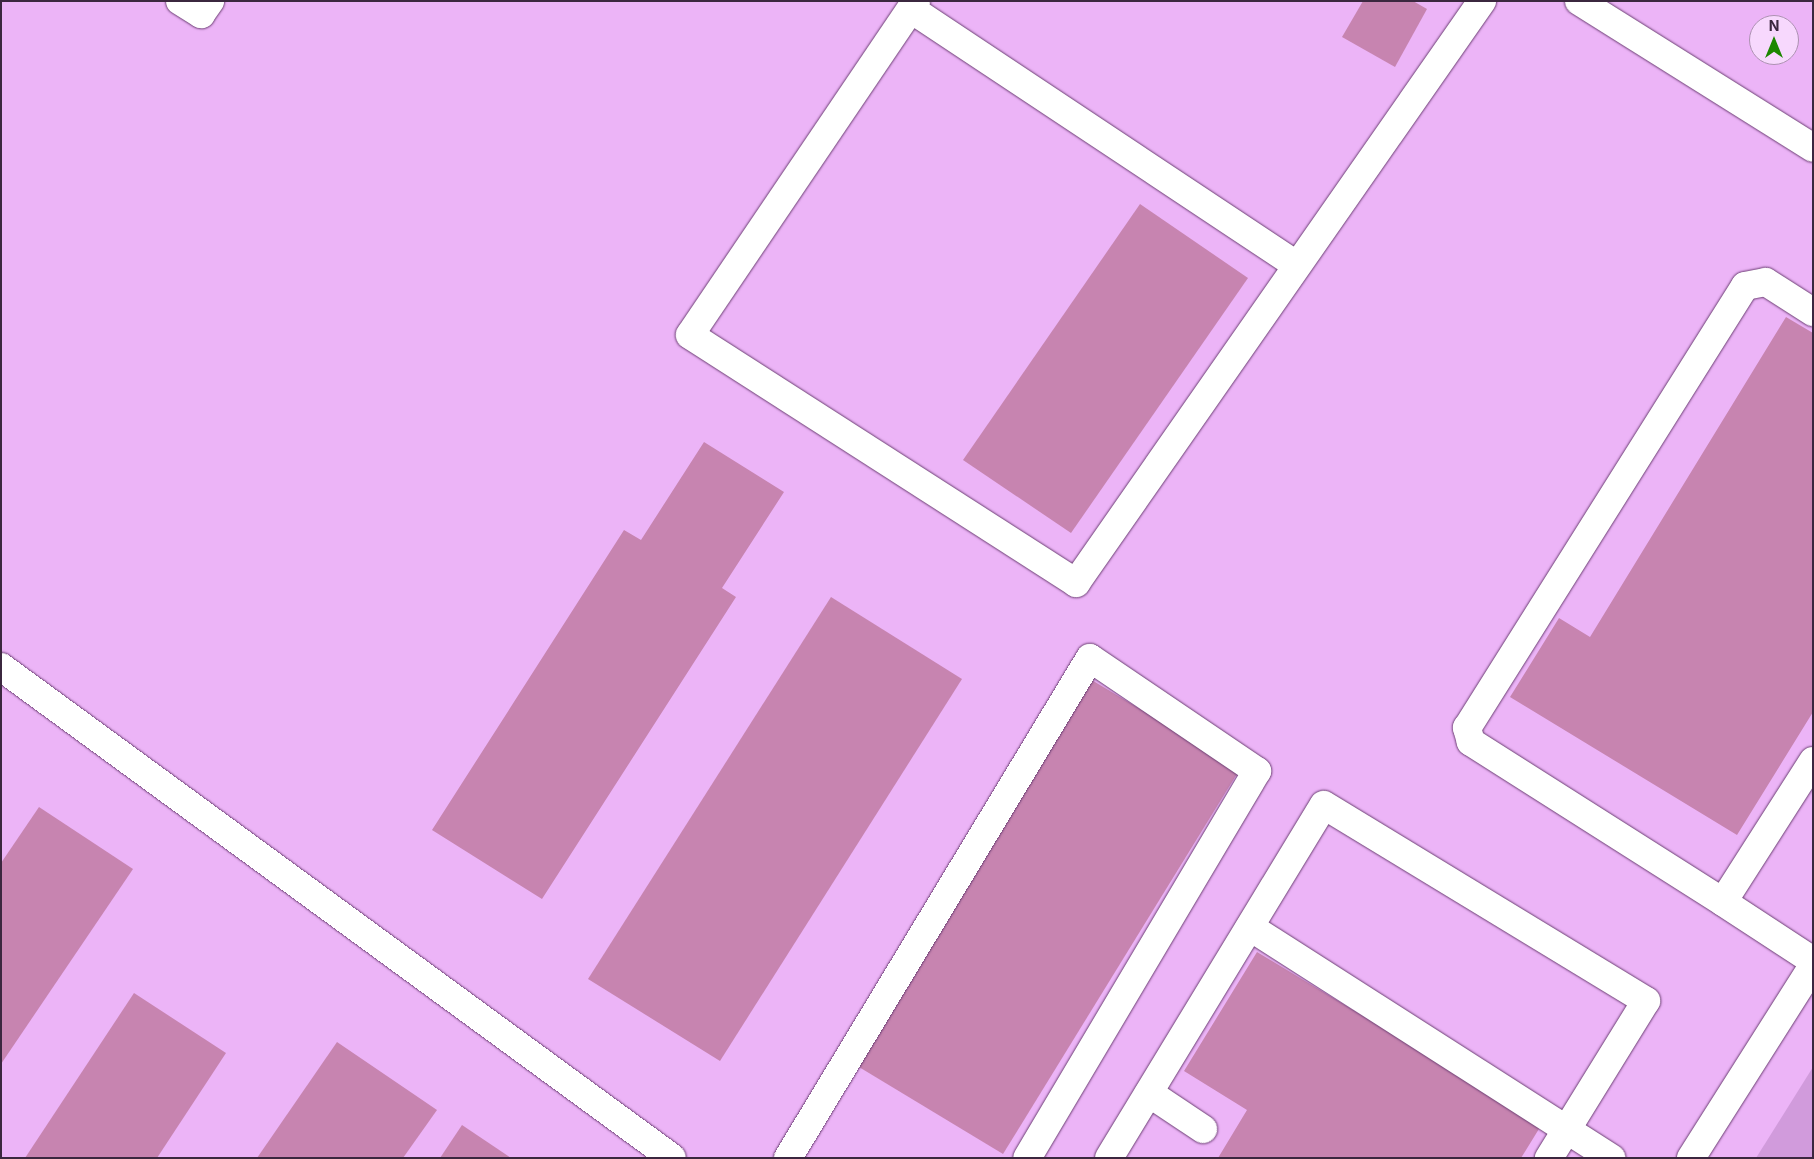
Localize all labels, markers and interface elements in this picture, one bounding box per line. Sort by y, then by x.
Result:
north arrow [1749,15,1799,65]
text: N [1769,17,1779,34]

